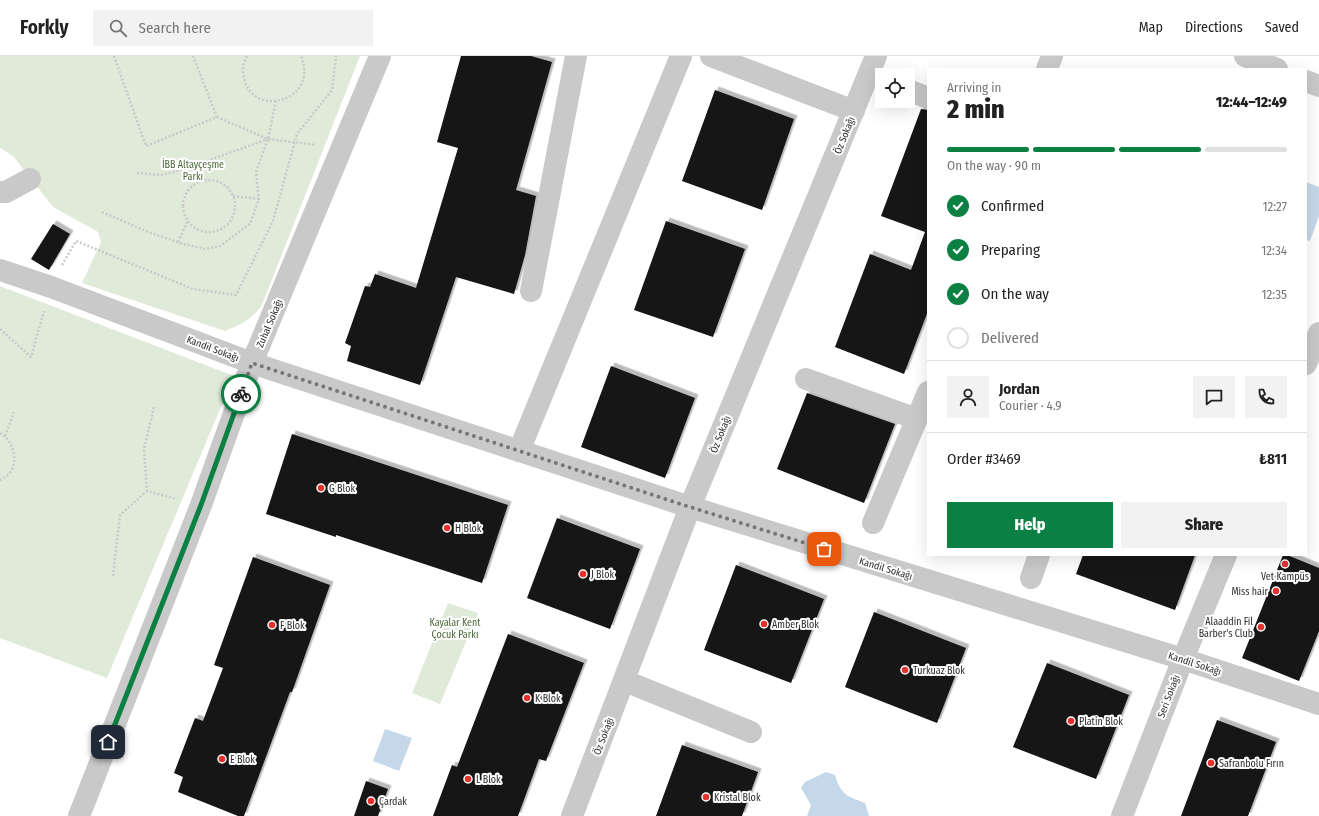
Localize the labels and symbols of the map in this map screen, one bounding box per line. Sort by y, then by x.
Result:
street label: Öz Sokağı [831,115,858,156]
park label: İBB Altayçeşme Parkı [162,157,224,183]
street label: Zuhal Sokağı [254,297,286,349]
street label: Kandil Sokağı [185,333,240,364]
courier [221,374,261,414]
street label: Öz Sokağı [707,414,734,455]
marker: G Blok [316,483,326,493]
place label: G Blok [329,483,355,495]
marker: H Blok [442,523,452,533]
place label: H Blok [455,523,482,535]
pin [807,532,841,566]
street label: Kandil Sokağı [858,555,914,583]
marker: Vet Kampüs [1280,559,1290,569]
marker: J Blok [578,569,588,579]
place label: J Blok [591,569,614,581]
place label: Vet Kampüs [1261,571,1309,583]
place label: Miss hair [1231,586,1269,598]
marker: Miss hair [1271,586,1281,596]
place label: Alaaddin Fil Barber's Club [1199,616,1253,640]
park label: Kayalar Kent Çocuk Parkı [429,617,481,641]
marker: Amber Blok [759,619,769,629]
place label: Amber Blok [772,619,819,631]
marker: F Blok [267,620,277,630]
place label: F Blok [280,620,305,632]
marker: Alaaddin Fil Barber's Club [1256,622,1266,632]
street label: Kandil Sokağı [1167,650,1223,678]
marker: Turkuaz Blok [900,665,910,675]
place label: Turkuaz Blok [913,665,965,677]
street label: Seri Sokağı [1155,673,1183,720]
marker: K Blok [522,693,532,703]
place label: K Blok [535,693,561,705]
street label: Öz Sokağı [590,716,617,757]
marker: Platin Blok [1066,716,1076,726]
place label: Platin Blok [1079,716,1123,728]
pin [91,725,125,759]
marker: E Blok [217,754,227,764]
place label: E Blok [230,754,255,766]
marker: Safranbolu Fırın [1206,758,1216,768]
place label: Safranbolu Fırın [1219,758,1284,770]
marker: L Blok [463,774,473,784]
place label: L Blok [476,774,501,786]
marker: Kristal Blok [701,792,711,802]
place label: Kristal Blok [714,792,761,804]
marker: Çardak [366,796,376,806]
place label: Çardak [379,796,407,808]

